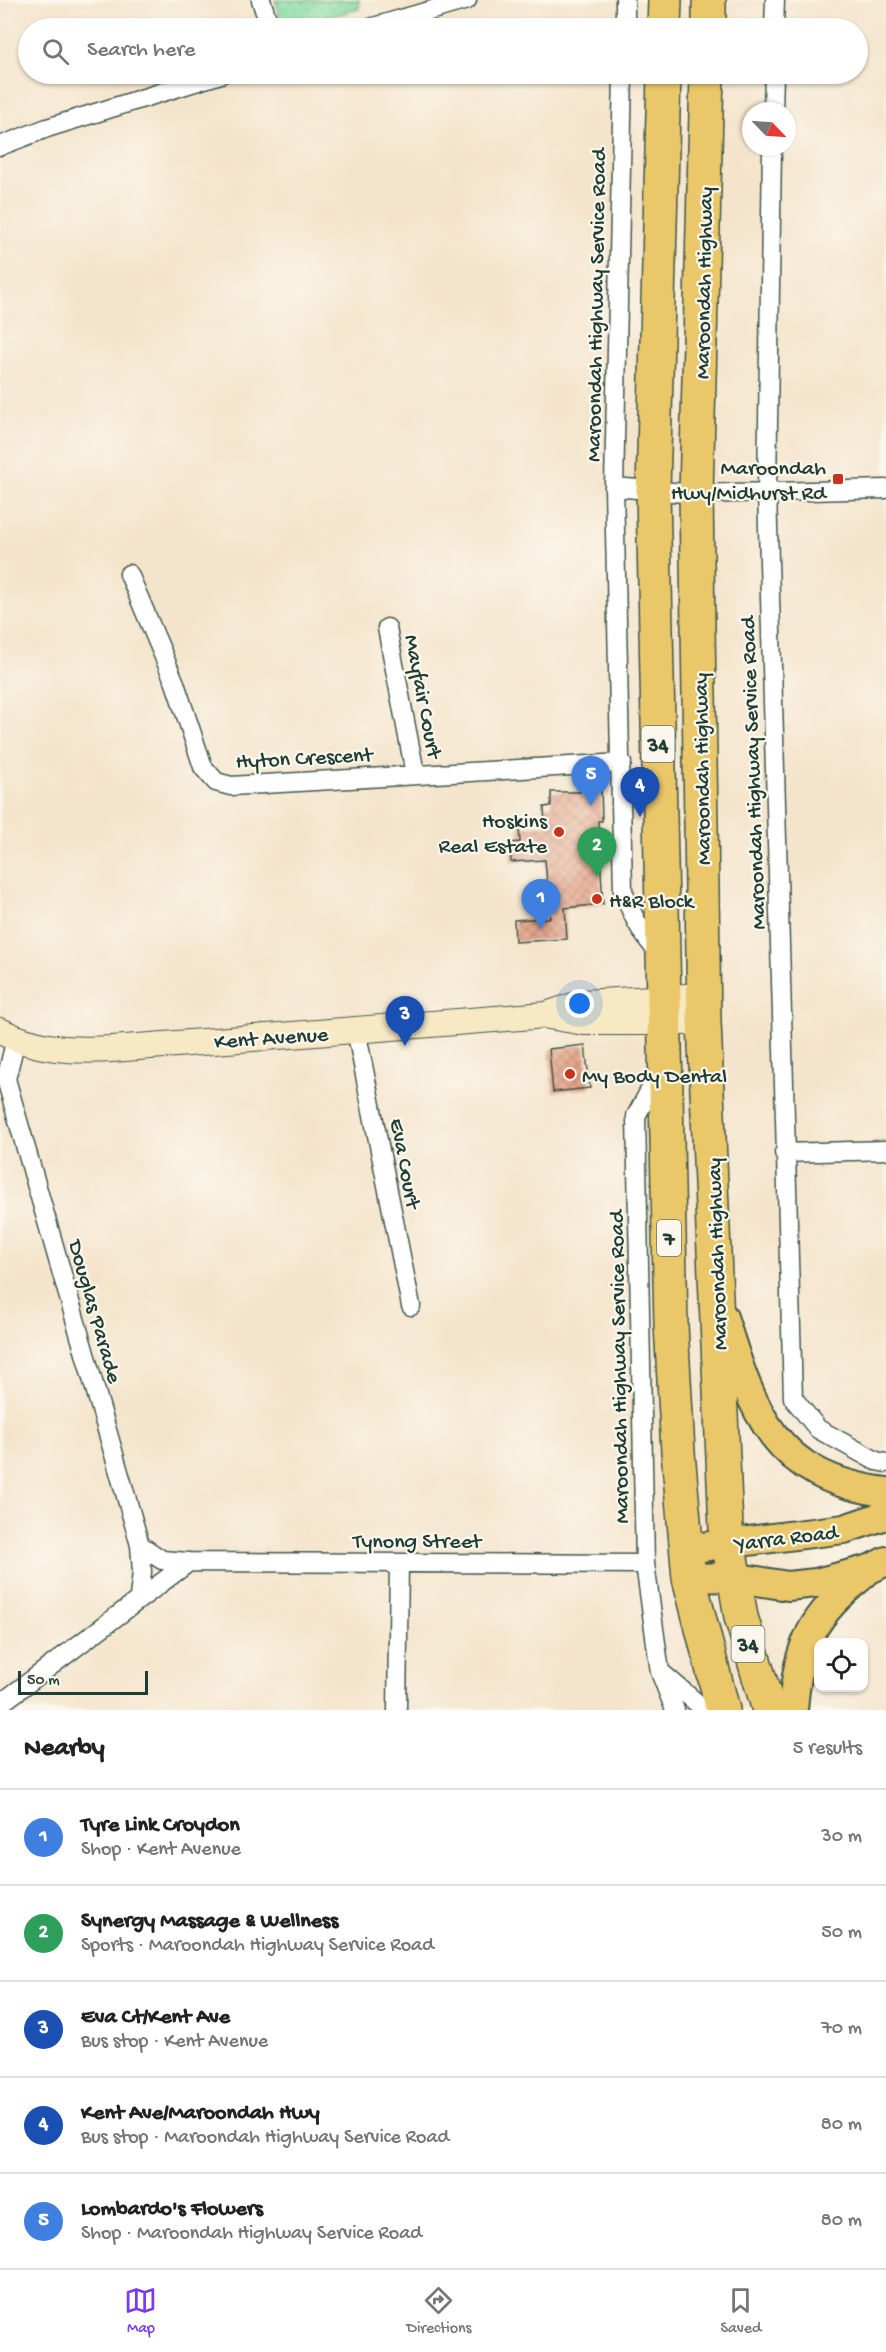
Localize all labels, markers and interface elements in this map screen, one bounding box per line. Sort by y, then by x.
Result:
search box [18,18,868,84]
icon: search [39,35,72,68]
text: Search here [87,38,195,64]
north arrow [742,102,796,156]
street label: Maroondah Highway Service Road [582,146,614,462]
street label: Maroondah Highway [691,186,721,380]
place label: Maroondah Hwy/Midhurst Rd [671,457,828,508]
marker: Maroondah Hwy/Midhurst Rd [831,472,845,486]
street label: Maroondah Highway Service Road [736,614,773,930]
street label: Mayfair Court [396,633,446,763]
street label: Maroondah Highway [689,672,719,865]
road number: 34 [642,726,674,762]
street label: Hyton Crescent [235,743,375,777]
pin: 5 [572,756,610,806]
pin: 4 [620,768,660,817]
place label: Hoskins Real Estate [439,810,548,861]
marker: Hoskins Real Estate [552,825,566,839]
pin: 2 [578,828,616,877]
pin: 1 [522,880,560,929]
place label: H&R Block [609,890,695,916]
marker: H&R Block [590,892,604,906]
your location [565,989,594,1018]
pin: 3 [386,996,424,1046]
street label: Kent Avenue [213,1023,330,1057]
place label: My Body Dental [582,1065,727,1091]
marker: My Body Dental [563,1067,577,1081]
street label: Eva Court [382,1116,425,1213]
street label: Maroondah Highway [703,1157,735,1350]
street label: Maroondah Highway Service Road [605,1208,637,1524]
road number: 7 [657,1220,681,1256]
street label: Douglas Parade [60,1236,126,1387]
street label: Yarra Road [732,1521,842,1559]
street label: Tynong Street [351,1530,483,1556]
road number: 34 [732,1626,764,1662]
map controls [814,1638,868,1692]
button: locate [814,1638,868,1692]
scale bar [18,1668,148,1696]
text: 50 m [27,1672,60,1691]
text: Nearby [24,1734,105,1765]
text: 5 results [793,1738,862,1761]
text: Tyre Link Croydon [81,1813,240,1839]
text: 1 [39,1826,48,1849]
text: 30 m [821,1826,862,1849]
text: Shop · Kent Avenue [81,1839,241,1862]
text: Synergy Massage & Wellness [81,1909,338,1935]
text: 2 [39,1922,48,1945]
text: 50 m [821,1922,862,1945]
text: Sports · Maroondah Highway Service Road [81,1935,434,1958]
text: Eva Ct/Kent Ave [81,2005,230,2031]
text: 3 [38,2018,49,2041]
text: 70 m [821,2018,862,2041]
text: Bus stop · Kent Avenue [81,2031,268,2054]
text: Kent Ave/Maroondah Hwy [81,2101,320,2127]
text: 4 [39,2114,48,2137]
text: 80 m [821,2114,862,2137]
text: Bus stop · Maroondah Highway Service Road [81,2127,449,2150]
text: Lombardo's Flowers [81,2197,263,2223]
text: 5 [38,2210,49,2233]
text: 80 m [821,2210,862,2233]
text: Shop · Maroondah Highway Service Road [81,2223,422,2246]
tab: Map [124,2284,157,2339]
tab: Directions [406,2284,472,2339]
tab: Saved [720,2284,761,2339]

